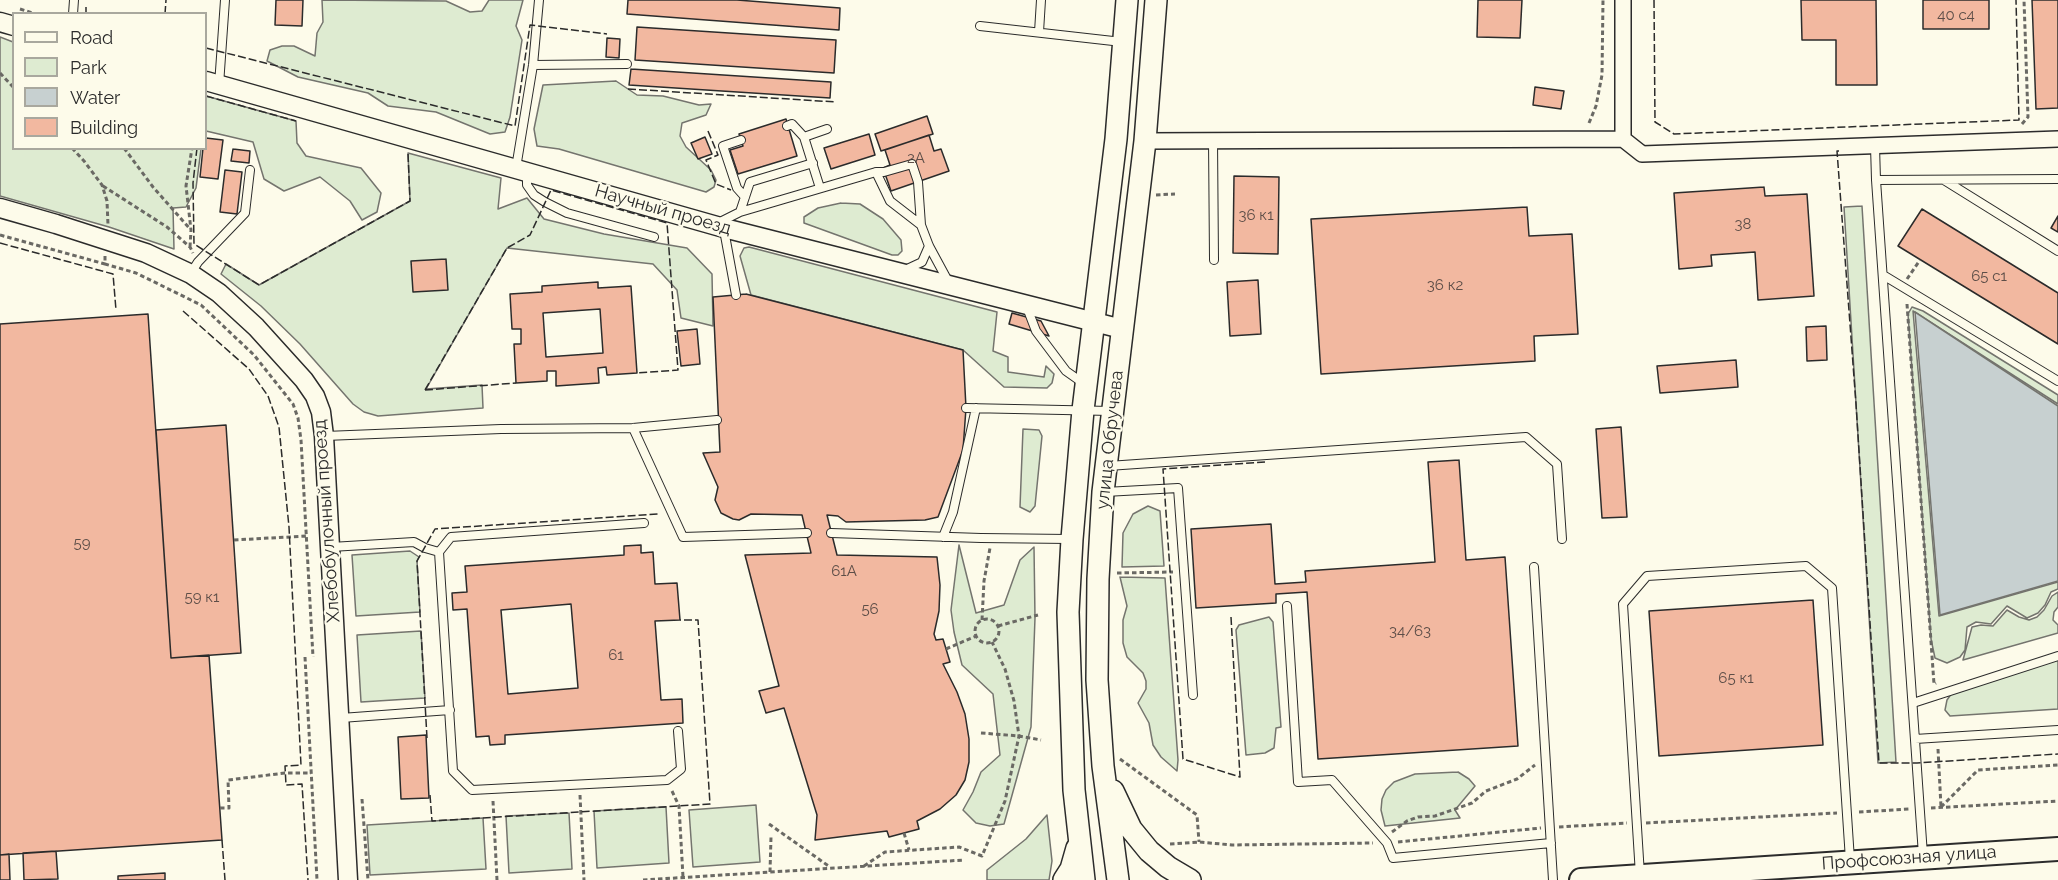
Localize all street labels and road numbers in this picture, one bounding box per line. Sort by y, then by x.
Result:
street label: Научный проезд [592,180,734,240]
street label: улица Обручева [1092,369,1128,511]
street label: Хлебобулочный проезд [309,419,345,623]
street label: Профсоюзная улица [1821,841,1997,875]

